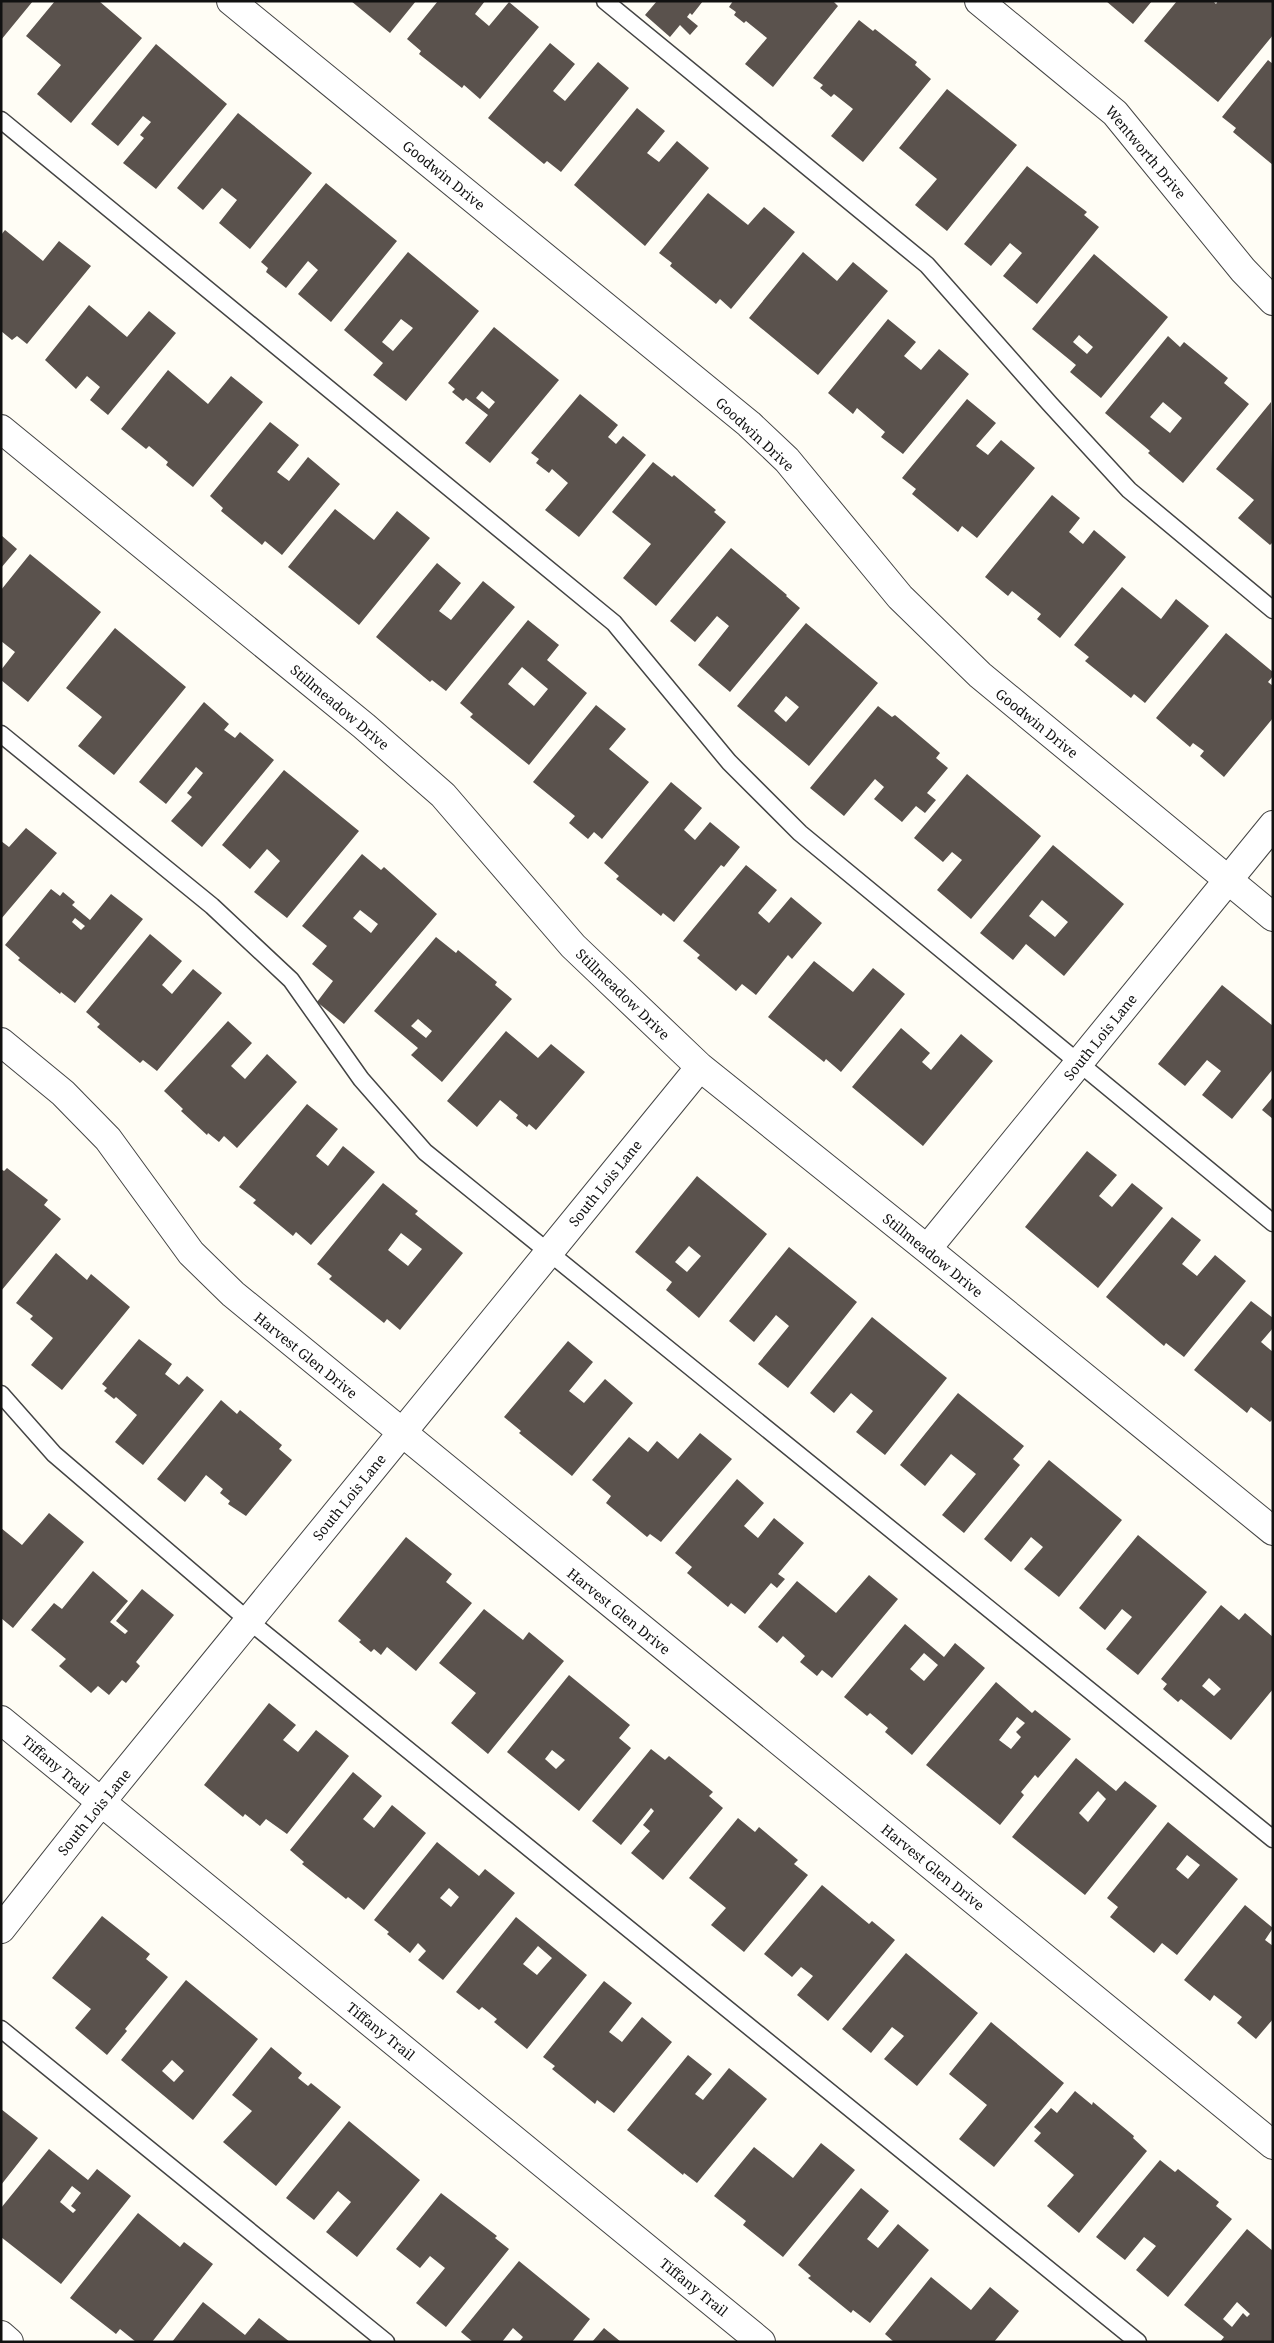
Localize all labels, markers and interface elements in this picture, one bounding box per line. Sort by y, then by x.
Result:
street label: Wentworth Drive [1101,101,1191,203]
street label: Goodwin Drive [399,136,489,214]
street label: Goodwin Drive [712,393,798,475]
street label: Stillmeadow Drive [287,660,393,754]
street label: Goodwin Drive [992,684,1082,762]
street label: Stillmeadow Drive [572,944,674,1044]
street label: South Lois Lane [1059,990,1141,1084]
street label: South Lois Lane [564,1136,646,1230]
street label: Stillmeadow Drive [879,1209,987,1301]
street label: Harvest Glen Drive [251,1308,361,1402]
street label: South Lois Lane [308,1450,390,1544]
street label: Harvest Glen Drive [564,1564,674,1658]
street label: Tiffany Trail [18,1731,94,1799]
street label: South Lois Lane [53,1765,135,1859]
street label: Harvest Glen Drive [878,1820,988,1914]
street label: Tiffany Trail [343,1998,420,2065]
street label: Tiffany Trail [656,2254,733,2321]

